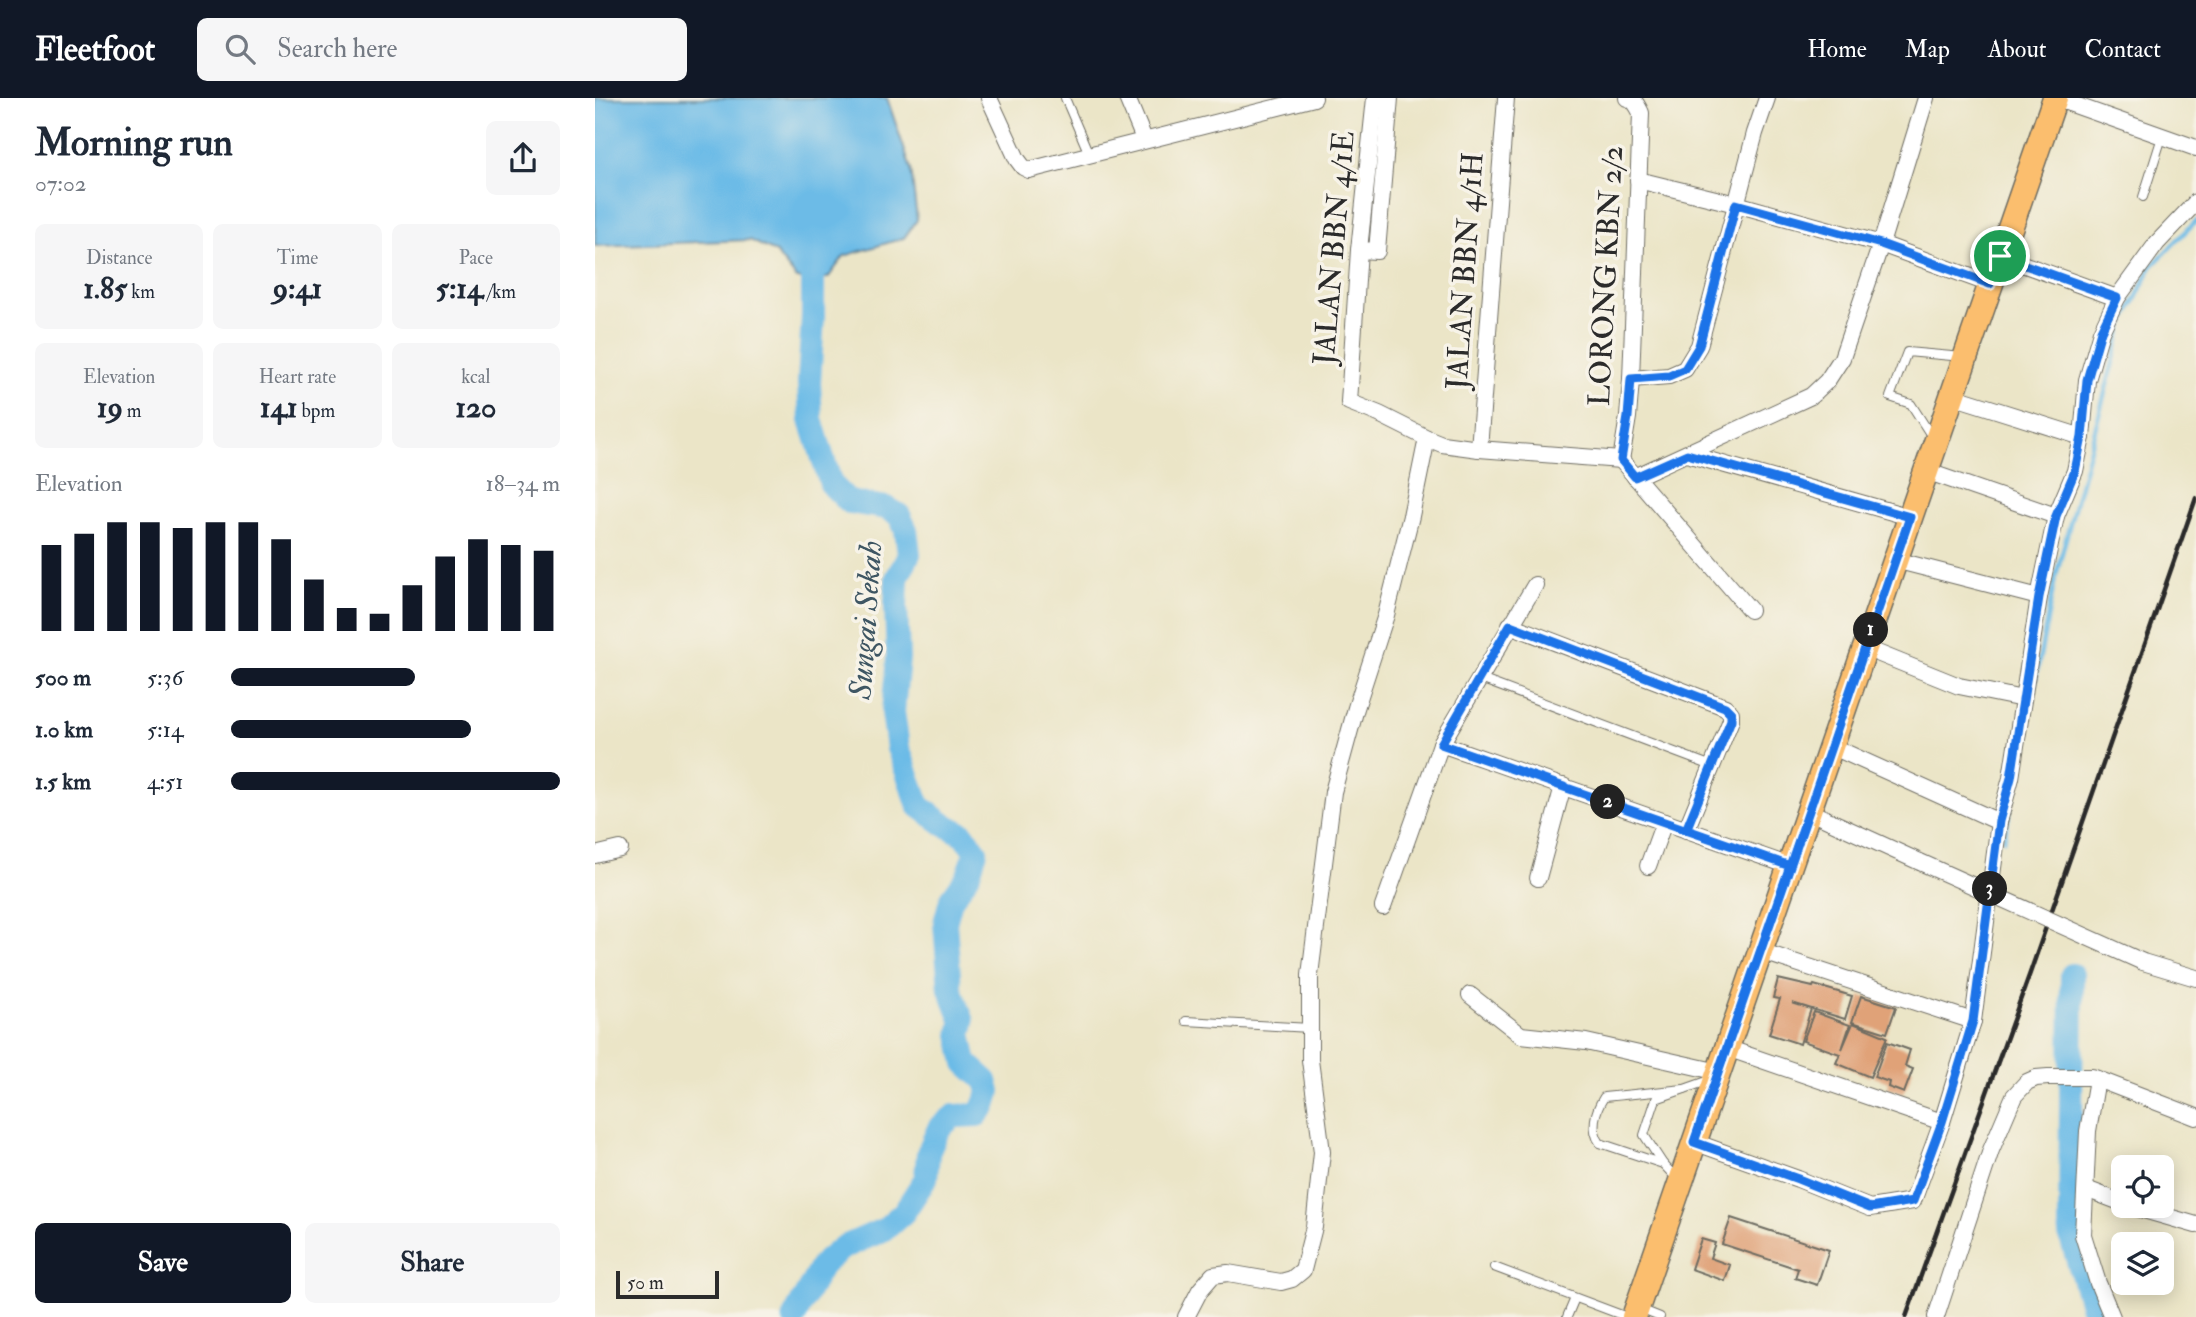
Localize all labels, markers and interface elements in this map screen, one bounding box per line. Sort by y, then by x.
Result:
search box [197,18,687,81]
text: Fleetfoot [35,29,155,70]
icon: search [221,30,259,68]
text: Search here [277,33,397,65]
text: Home [1807,34,1867,65]
text: Map [1905,34,1950,65]
text: About [1988,34,2047,65]
text: Contact [2085,34,2161,65]
text: Morning run [35,119,233,167]
button: share [486,121,560,195]
street label: JALAN BBN 4/1E [1305,129,1363,368]
street label: LORONG KBN 2/2 [1581,145,1631,407]
street label: JALAN BBN 4/1H [1438,151,1492,392]
text: 07:02 [35,169,87,198]
pin [1970,226,2030,286]
icon: arrive [1981,237,2019,275]
text: Distance [86,246,152,270]
text: Time [277,246,318,270]
text: Pace [459,246,493,270]
text: 1.85 [83,270,127,307]
text: 9:41 [273,270,322,307]
text: 5:14 [436,270,483,307]
text: km [127,280,155,304]
text: /km [483,280,516,304]
text: Elevation [83,365,155,389]
text: Heart rate [259,365,336,389]
text: kcal [461,365,490,389]
text: 19 [97,389,123,426]
text: 141 [260,389,297,426]
text: 120 [455,389,496,426]
text: m [123,399,142,423]
text: bpm [297,399,335,423]
text: Elevation [35,469,123,498]
text: 18–34 m [486,469,560,498]
water label: Sungai Sekah [840,539,891,702]
pin: 1 [1853,612,1889,648]
text: 1 [1867,617,1874,641]
text: 500 m [35,663,91,692]
text: 5:36 [147,663,183,692]
text: 1.0 km [35,715,93,744]
text: 5:14 [147,715,183,744]
text: 1.5 km [35,767,91,796]
text: 4:51 [147,767,183,796]
pin: 2 [1591,784,1625,820]
text: 2 [1603,789,1612,813]
pin: 3 [1973,872,2007,906]
text: 3 [1986,876,1993,900]
map controls [2111,1155,2174,1295]
button: locate [2111,1155,2174,1218]
button: Save [35,1223,291,1303]
button: Share [305,1223,560,1303]
button: layers [2111,1232,2174,1295]
scale bar [616,1268,719,1300]
text: 50 m [627,1271,664,1295]

